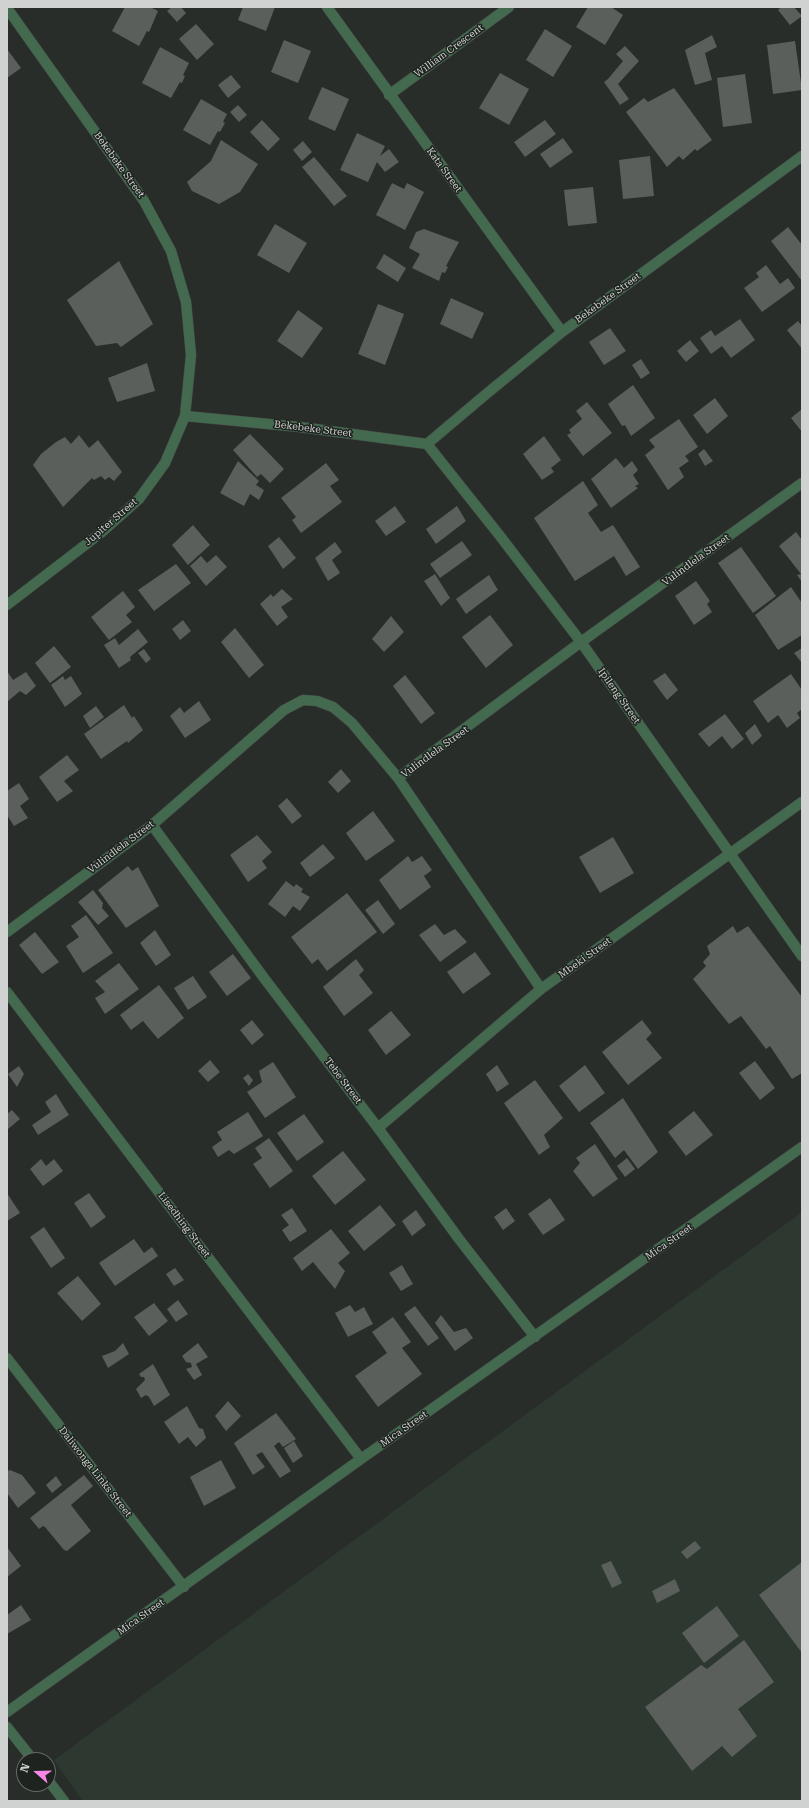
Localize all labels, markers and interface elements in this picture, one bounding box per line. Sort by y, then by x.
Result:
street label: William Crescent [412,22,486,80]
street label: Bekebeke Street [91,130,147,200]
street label: Kata Street [424,145,464,195]
street label: Bekebeke Street [573,270,643,326]
street label: Bekebeke Street [273,418,353,440]
street label: Jupiter Street [82,496,140,548]
street label: Vulindlela Street [660,532,732,588]
street label: Ipileng Street [595,666,643,726]
street label: Vulindlela Street [399,724,471,780]
street label: Vulindlela Street [85,818,157,876]
street label: Mbeki Street [556,935,614,981]
street label: Tebe Street [322,1056,364,1106]
street label: Lisedhing Street [155,1190,213,1260]
street label: Mica Street [643,1221,695,1263]
street label: Mica Street [378,1408,430,1450]
street label: Daliwonga Links Street [56,1424,134,1520]
street label: Mica Street [115,1596,167,1638]
north arrow [16,1752,56,1792]
text: N [18,1762,33,1774]

